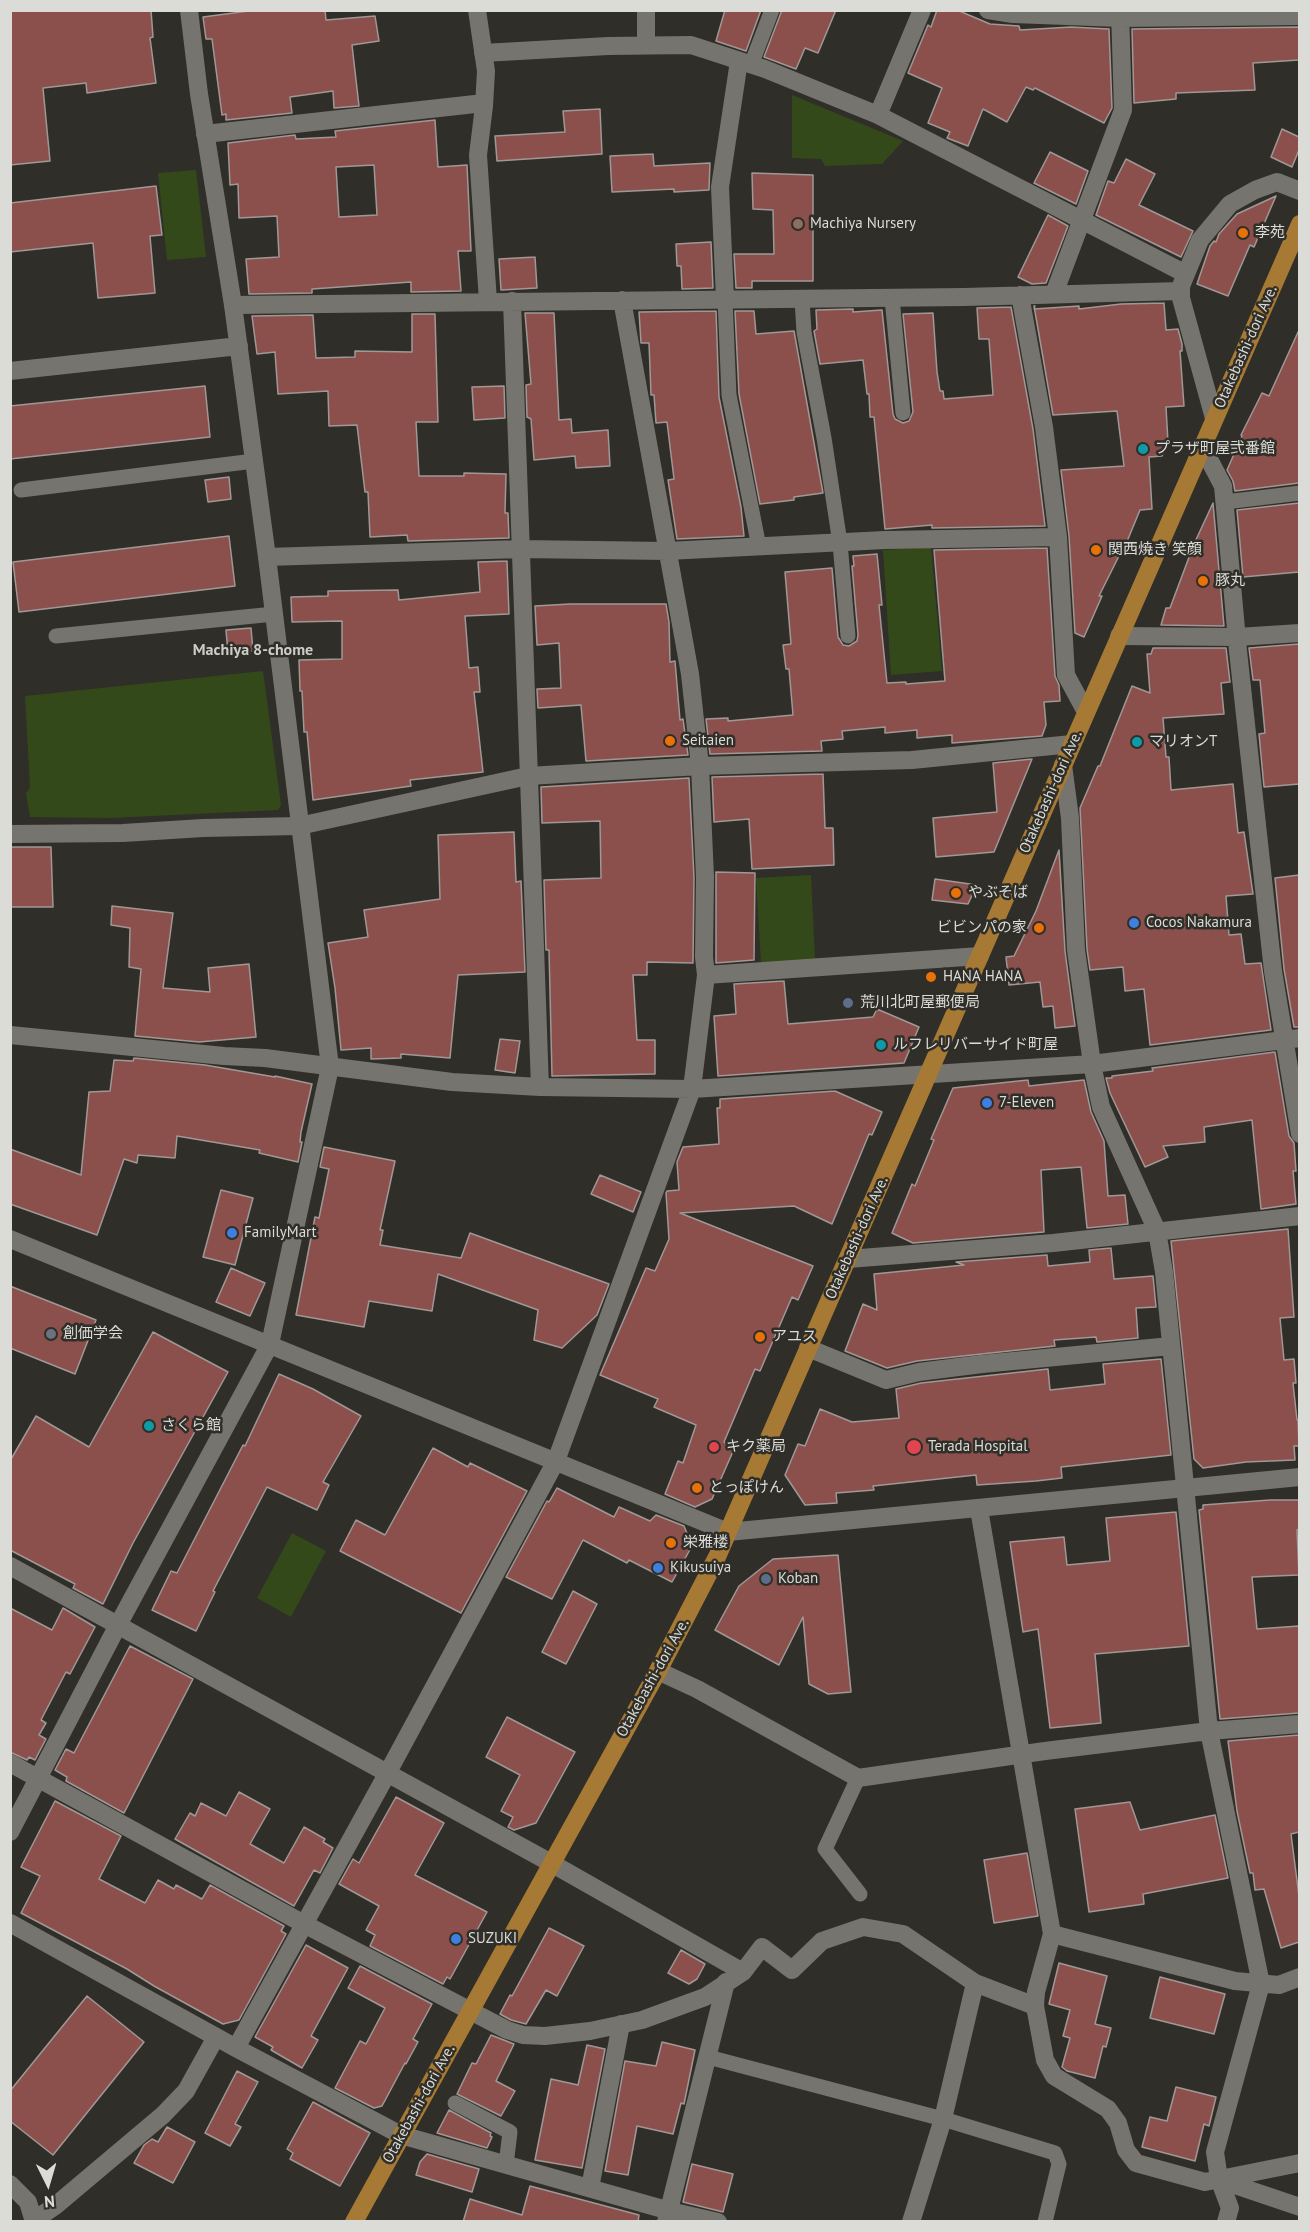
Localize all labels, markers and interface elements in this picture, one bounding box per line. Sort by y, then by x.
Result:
place label: Machiya Nursery [810,215,916,233]
marker: Machiya Nursery [791,217,805,231]
place label: 李苑 [1255,224,1285,242]
marker: 李苑 [1236,226,1250,240]
street label: Otakebashi-dori Ave. [1211,283,1281,411]
place label: プラザ町屋弐番館 [1155,440,1275,458]
marker: プラザ町屋弐番館 [1136,442,1150,456]
place label: 関西焼き 笑顔 [1108,541,1202,559]
marker: 関西焼き 笑顔 [1089,543,1103,557]
place label: 豚丸 [1215,572,1245,590]
marker: 豚丸 [1196,574,1210,588]
district label: Machiya 8-chome [193,640,313,660]
street label: Otakebashi-dori Ave. [1016,728,1086,856]
place label: Seitaien [682,732,734,750]
place label: マリオンT [1149,733,1217,751]
marker: Seitaien [663,734,677,748]
marker: マリオンT [1130,735,1144,749]
place label: やぶそば [968,884,1028,902]
marker: やぶそば [949,886,963,900]
place label: Cocos Nakamura [1146,914,1252,932]
marker: Cocos Nakamura [1127,916,1141,930]
place label: ビビンパの家 [937,919,1027,937]
marker: ビビンパの家 [1032,921,1046,935]
place label: HANA HANA [943,968,1022,986]
marker: HANA HANA [924,970,938,984]
place label: 荒川北町屋郵便局 [860,994,980,1012]
marker: 荒川北町屋郵便局 [841,996,855,1010]
place label: ルフレリバーサイド町屋 [893,1036,1058,1054]
marker: ルフレリバーサイド町屋 [874,1038,888,1052]
place label: 7-Eleven [999,1094,1054,1112]
marker: 7-Eleven [980,1096,994,1110]
street label: Otakebashi-dori Ave. [822,1174,892,1302]
place label: FamilyMart [244,1224,317,1242]
marker: FamilyMart [225,1226,239,1240]
place label: 創価学会 [63,1325,123,1343]
marker: 創価学会 [44,1327,58,1341]
place label: アユス [772,1328,817,1346]
marker: アユス [753,1330,767,1344]
place label: さくら館 [161,1417,221,1435]
marker: さくら館 [142,1419,156,1433]
place label: キク薬局 [726,1438,786,1456]
marker: Terada Hospital [905,1438,923,1456]
place label: Terada Hospital [928,1438,1028,1456]
marker: キク薬局 [707,1440,721,1454]
place label: とっぽけん [709,1479,784,1497]
marker: とっぽけん [690,1481,704,1495]
place label: 栄雅楼 [683,1534,728,1552]
marker: 栄雅楼 [664,1536,678,1550]
place label: Kikusuiya [670,1559,731,1577]
marker: Kikusuiya [651,1561,665,1575]
place label: Koban [778,1570,818,1588]
marker: Koban [759,1572,773,1586]
street label: Otakebashi-dori Ave. [613,1616,693,1740]
place label: SUZUKI [468,1930,517,1948]
marker: SUZUKI [449,1932,463,1946]
street label: Otakebashi-dori Ave. [379,2042,459,2166]
north arrow [18,2154,78,2214]
text: N [43,2192,56,2212]

